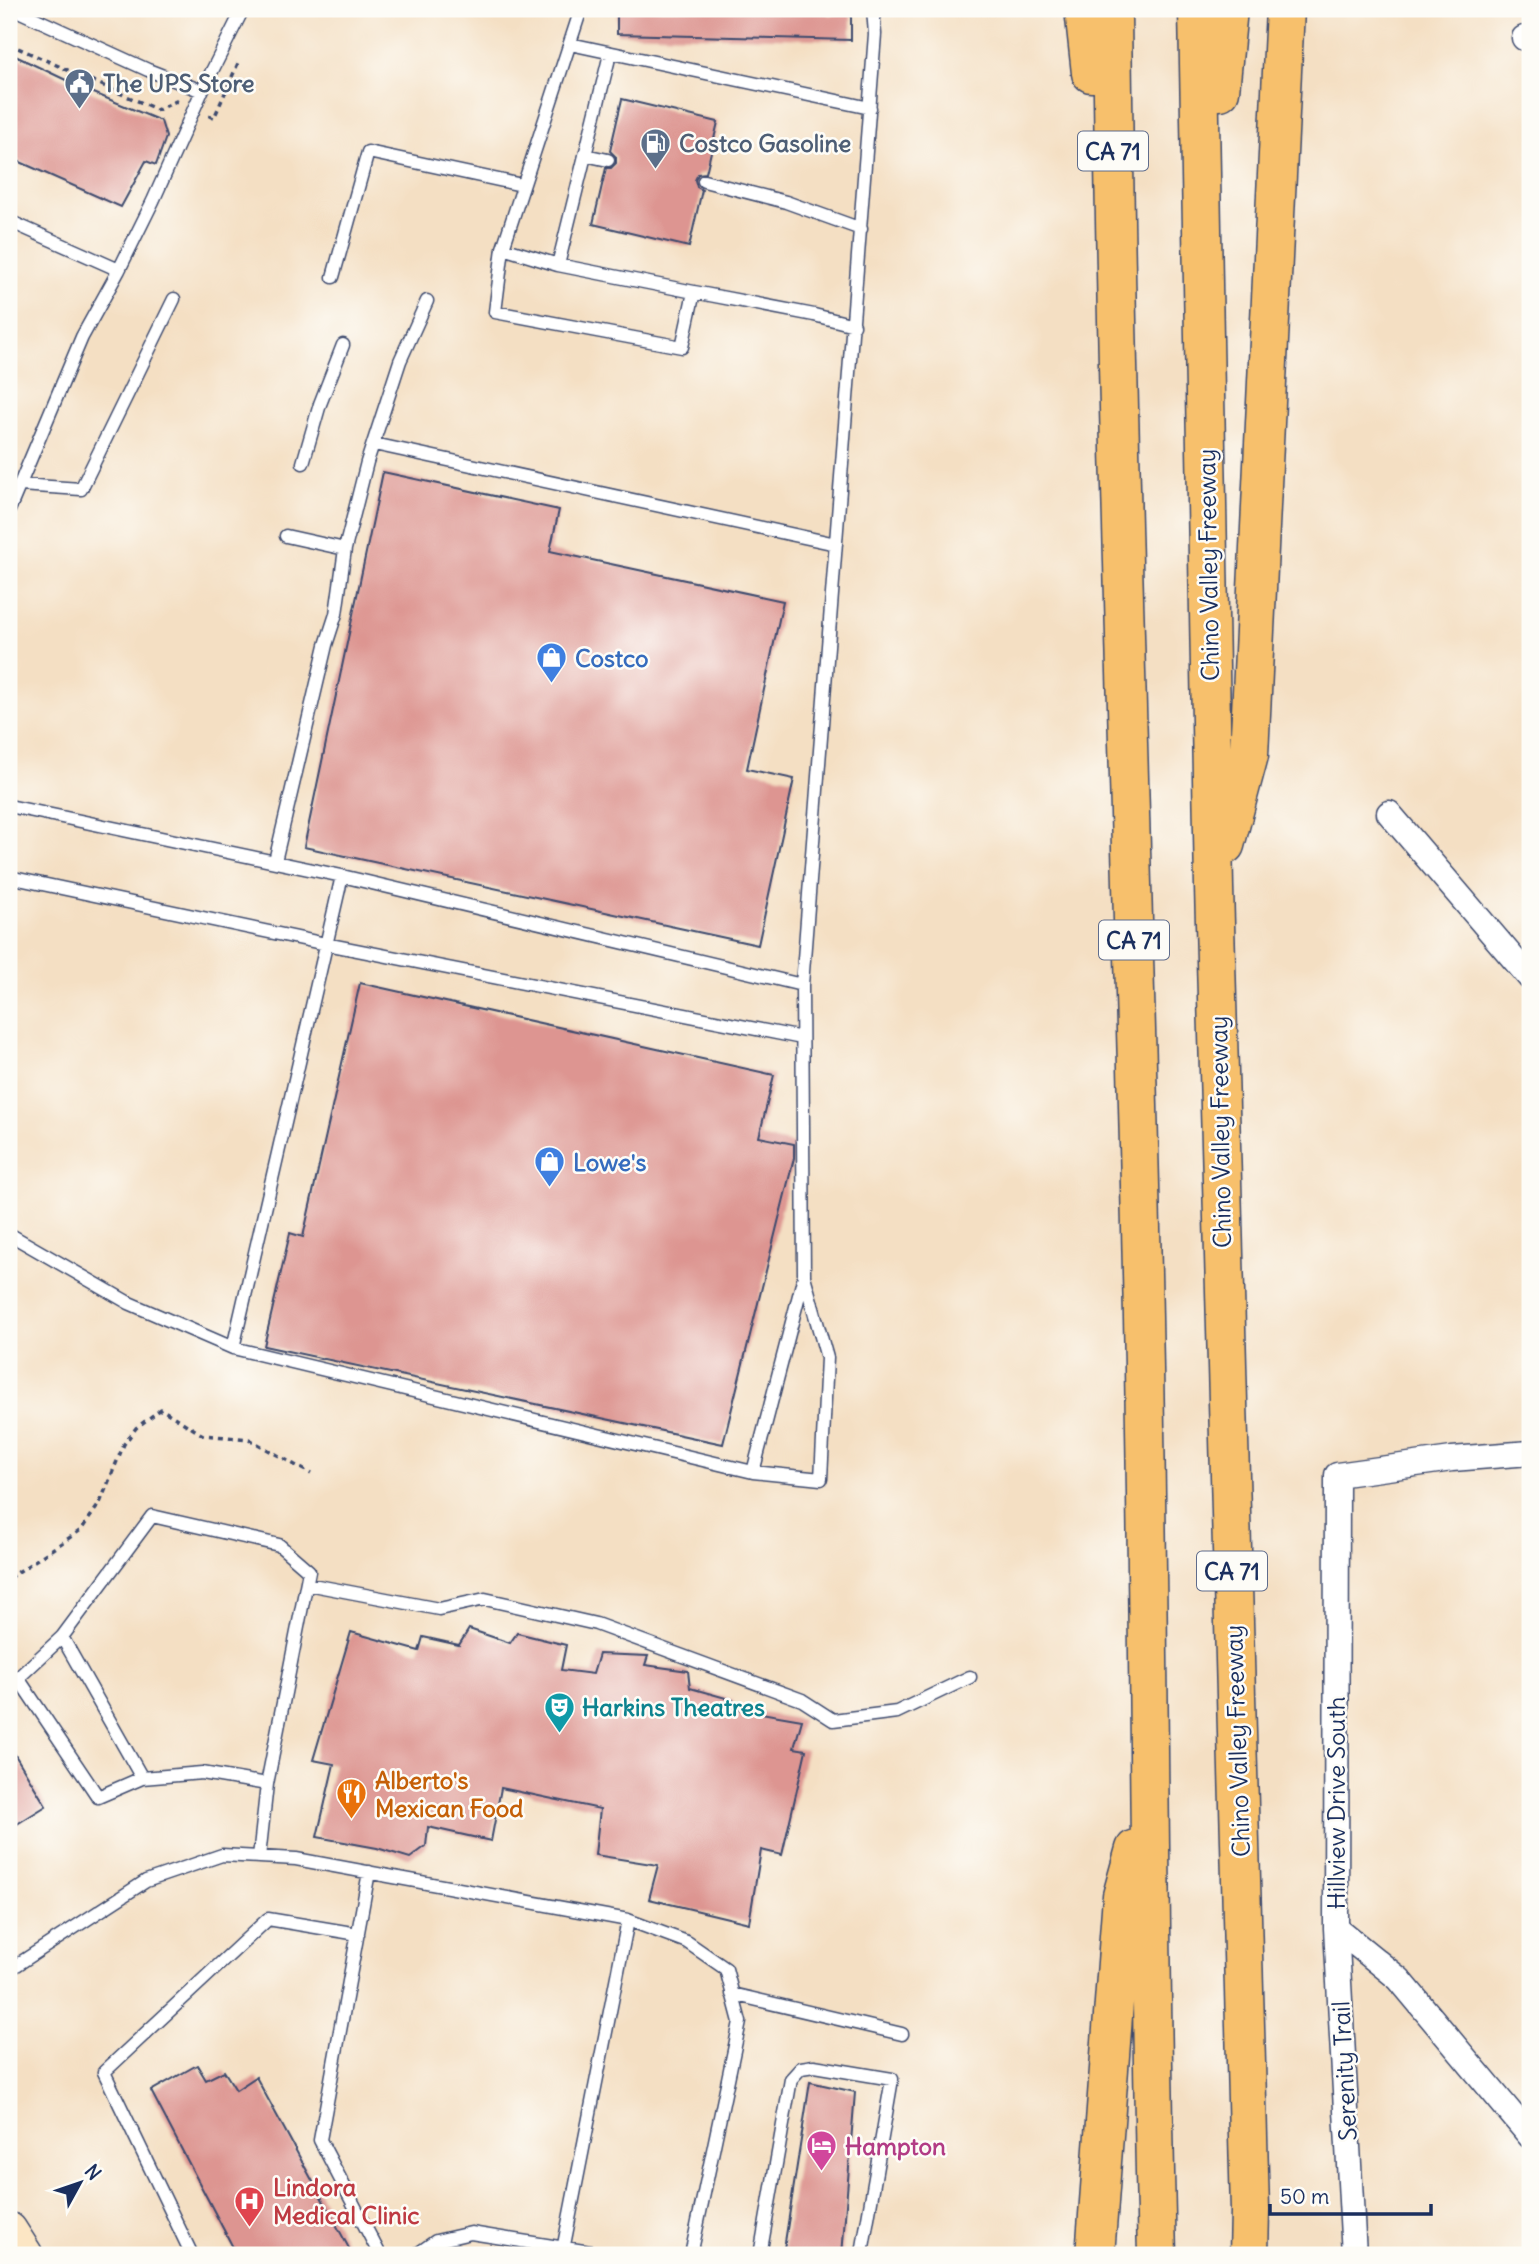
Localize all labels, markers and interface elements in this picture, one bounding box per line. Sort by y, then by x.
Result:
public building icon: The UPS Store [63,66,97,110]
place label: The UPS Store [103,68,255,98]
fuel station icon: Costco Gasoline [639,126,673,170]
place label: Costco Gasoline [679,128,851,158]
road number: CA 71 [1078,132,1148,170]
street label: Chino Valley Freeway [1191,449,1225,681]
shop icon: Costco [535,641,569,685]
place label: Costco [575,643,649,673]
road number: CA 71 [1099,920,1169,959]
street label: Chino Valley Freeway [1203,1016,1237,1248]
shop icon: Lowe's [533,1145,567,1189]
place label: Lowe's [573,1147,647,1177]
road number: CA 71 [1197,1552,1267,1590]
street label: Chino Valley Freeway [1218,1624,1256,1858]
theatre icon: Harkins Theatres [542,1690,576,1734]
place label: Harkins Theatres [582,1692,765,1722]
street label: Hillview Drive South [1321,1696,1351,1910]
place label: Alberto's Mexican Food [375,1765,523,1823]
restaurant icon: Alberto's Mexican Food [335,1777,369,1821]
street label: Serenity Trail [1325,2000,1363,2142]
hotel icon: Hampton [805,2129,839,2173]
place label: Hampton [845,2131,946,2161]
north arrow [46,2148,116,2218]
text: N [80,2159,106,2185]
place label: Lindora Medical Clinic [273,2172,420,2230]
scale bar [1270,2173,1430,2217]
text: 50 m [1280,2183,1329,2210]
hospital icon: Lindora Medical Clinic [233,2184,267,2228]

